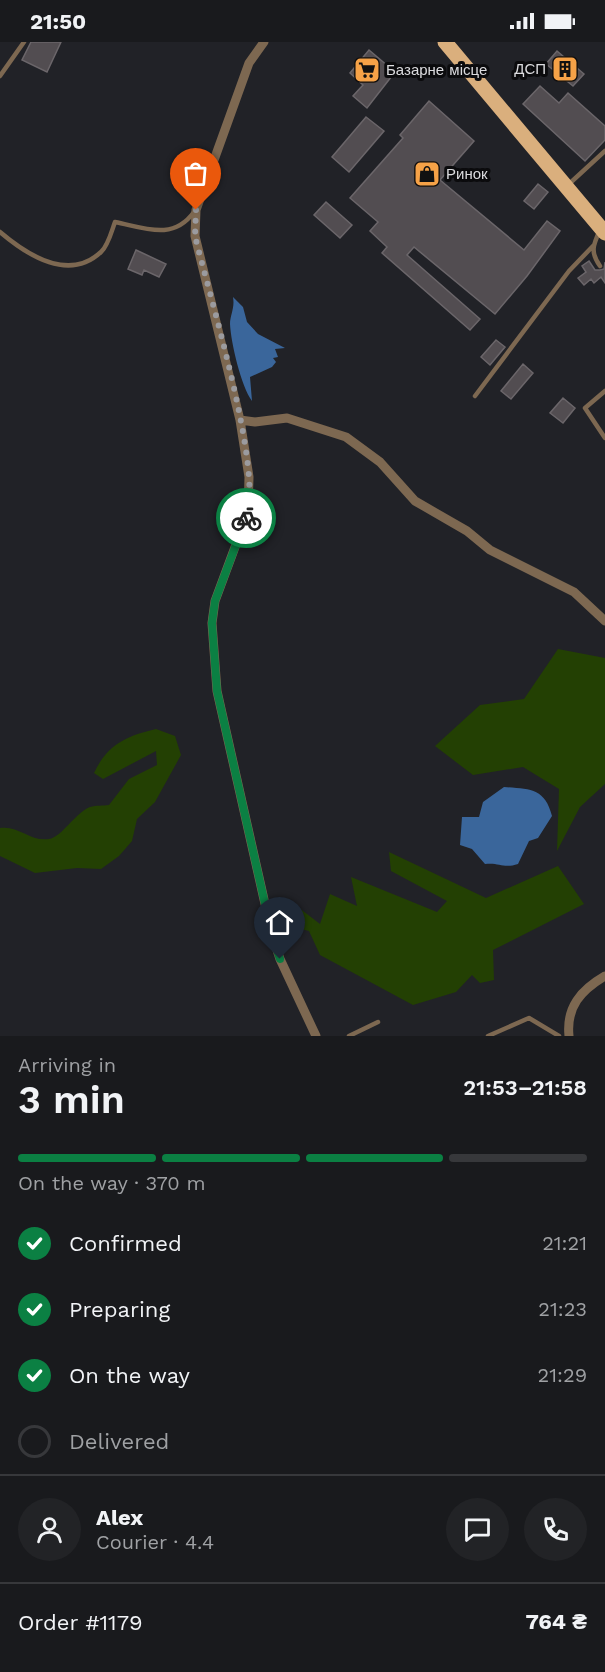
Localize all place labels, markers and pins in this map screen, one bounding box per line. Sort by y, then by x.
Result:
building icon: ДСП [550,54,580,84]
supermarket icon: Базарне місце [352,55,382,85]
place label: ДСП [514,60,546,78]
place label: Базарне місце [386,61,487,79]
pin [170,148,221,210]
shop icon: Ринок [412,159,442,189]
place label: Ринок [446,165,488,183]
pin [254,897,305,959]

